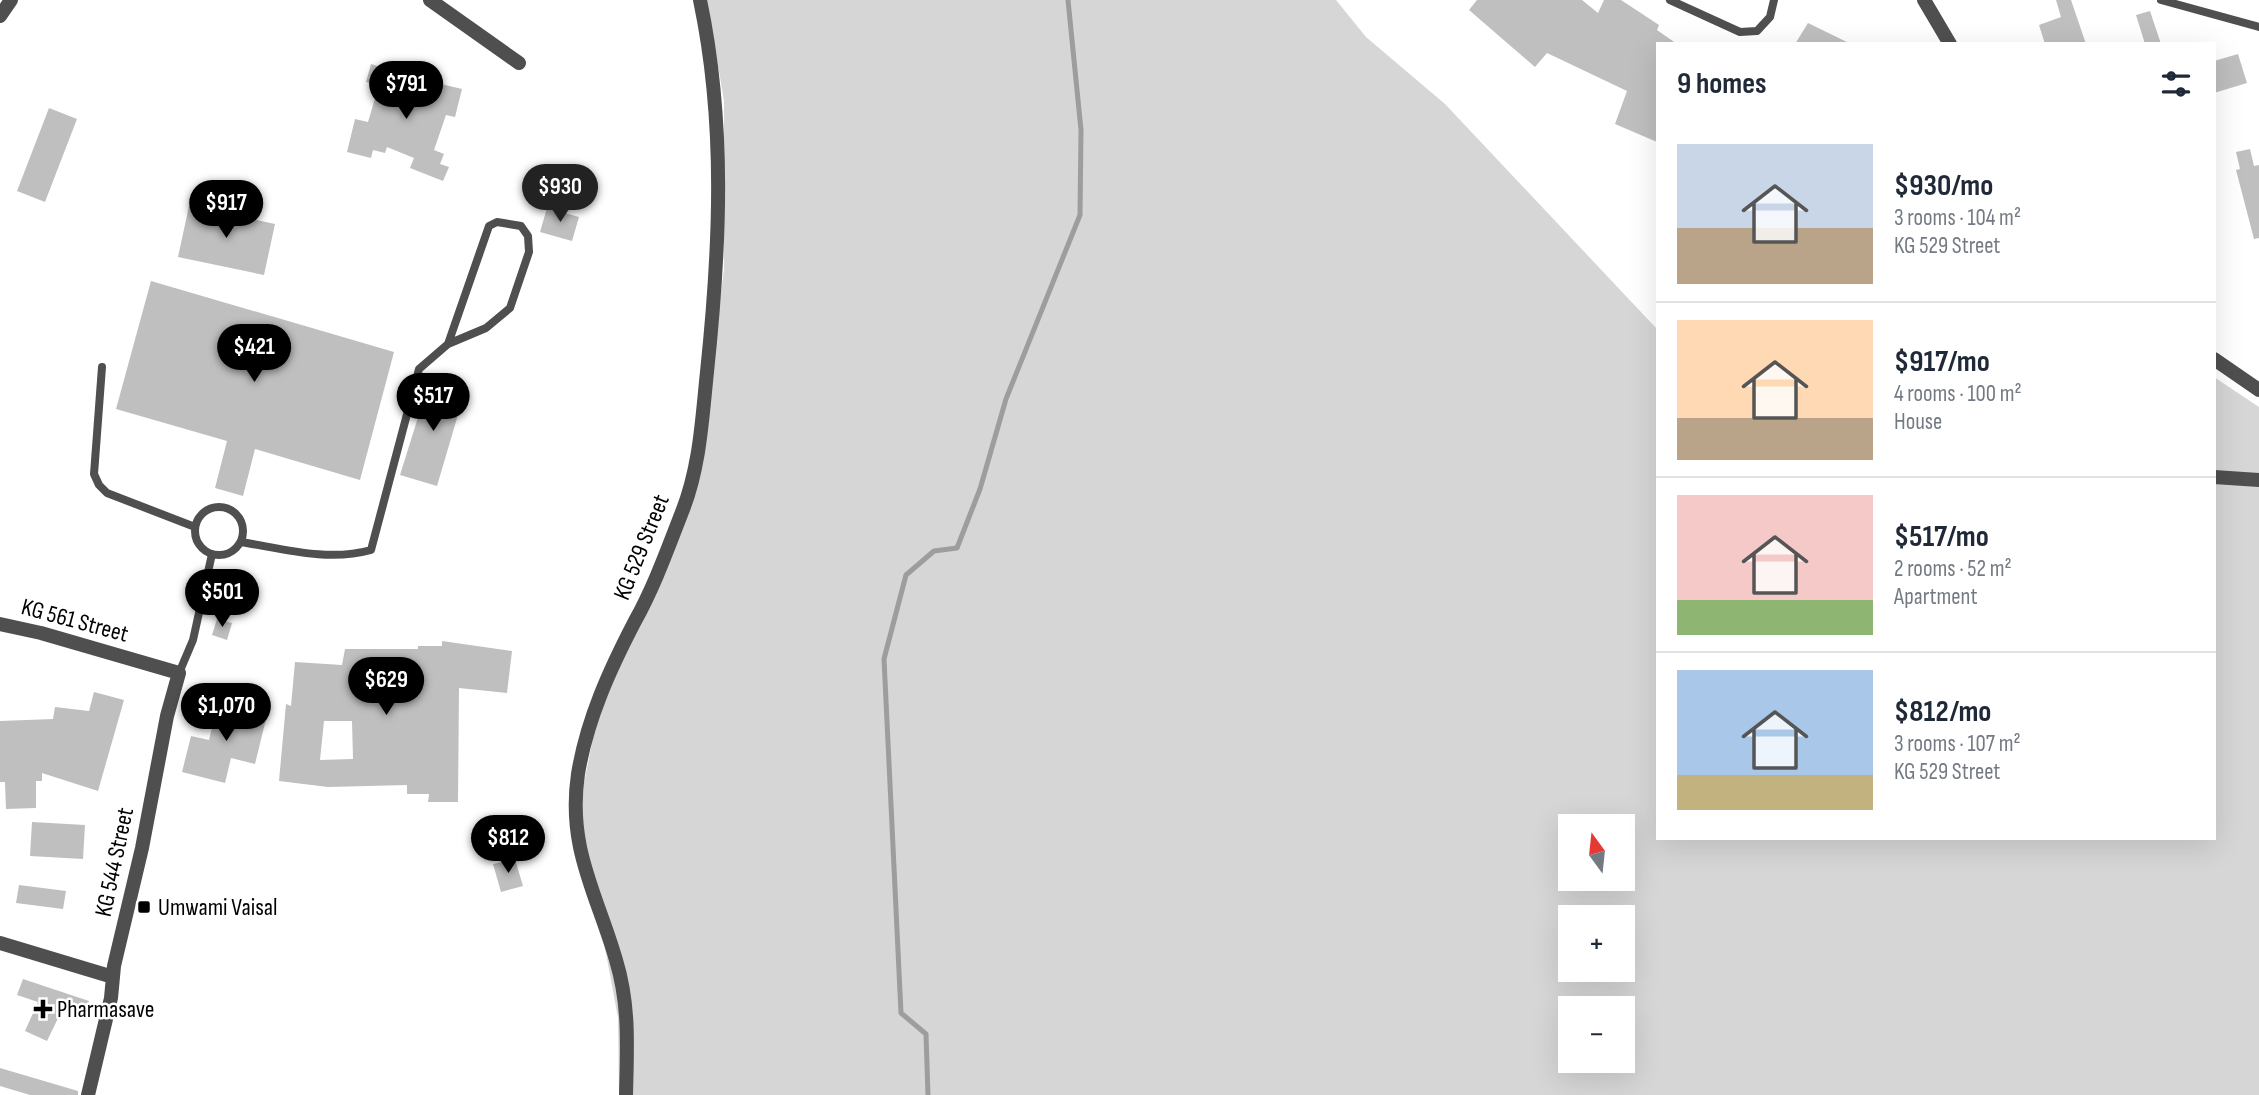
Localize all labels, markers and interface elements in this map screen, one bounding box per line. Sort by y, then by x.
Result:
pin: $791 [365,61,447,121]
icon: filters [2157,65,2195,103]
text: 9 homes [1677,66,1767,102]
text: $791 [385,70,427,98]
pin: $930 [519,164,601,224]
text: $930/mo [1894,168,1993,204]
icon: home [1733,172,1817,256]
text: $930 [538,173,582,201]
pin: $917 [185,180,267,240]
text: $917 [205,189,247,217]
text: 3 rooms · 104 m² [1894,204,2021,232]
text: KG 529 Street [1894,232,2000,260]
pin: $421 [213,324,295,384]
text: $421 [233,333,275,361]
text: $917/mo [1894,344,1990,380]
icon: home [1733,348,1817,432]
pin: $517 [392,374,474,433]
text: 4 rooms · 100 m² [1894,380,2022,408]
text: $517 [413,382,453,410]
text: House [1894,408,1942,436]
street label: KG 529 Street [607,490,676,604]
text: $517/mo [1894,519,1989,555]
icon: home [1733,523,1817,607]
text: 2 rooms · 52 m² [1894,555,2012,583]
pin: $501 [181,570,263,629]
text: $501 [201,578,243,606]
text: Apartment [1894,583,1978,611]
street label: KG 561 Street [18,592,131,649]
pin: $629 [345,658,427,717]
text: $629 [364,666,408,694]
pin: $1,070 [169,684,283,743]
text: $1,070 [197,692,255,720]
text: $812/mo [1894,694,1991,730]
icon: home [1733,698,1817,782]
text: 3 rooms · 107 m² [1894,730,2021,758]
text: KG 529 Street [1894,758,2000,786]
street label: KG 544 Street [89,805,140,919]
north arrow [1558,814,1634,891]
map controls [1558,814,1635,1073]
pin: $812 [467,816,549,875]
text: $812 [487,824,529,852]
place label: Umwami Vaisal [158,893,277,922]
marker: Umwami Vaisal [136,899,152,915]
button: + [1558,905,1635,982]
place label: Pharmasave [57,995,155,1024]
button: − [1558,996,1635,1073]
marker: Pharmasave [35,1001,51,1017]

